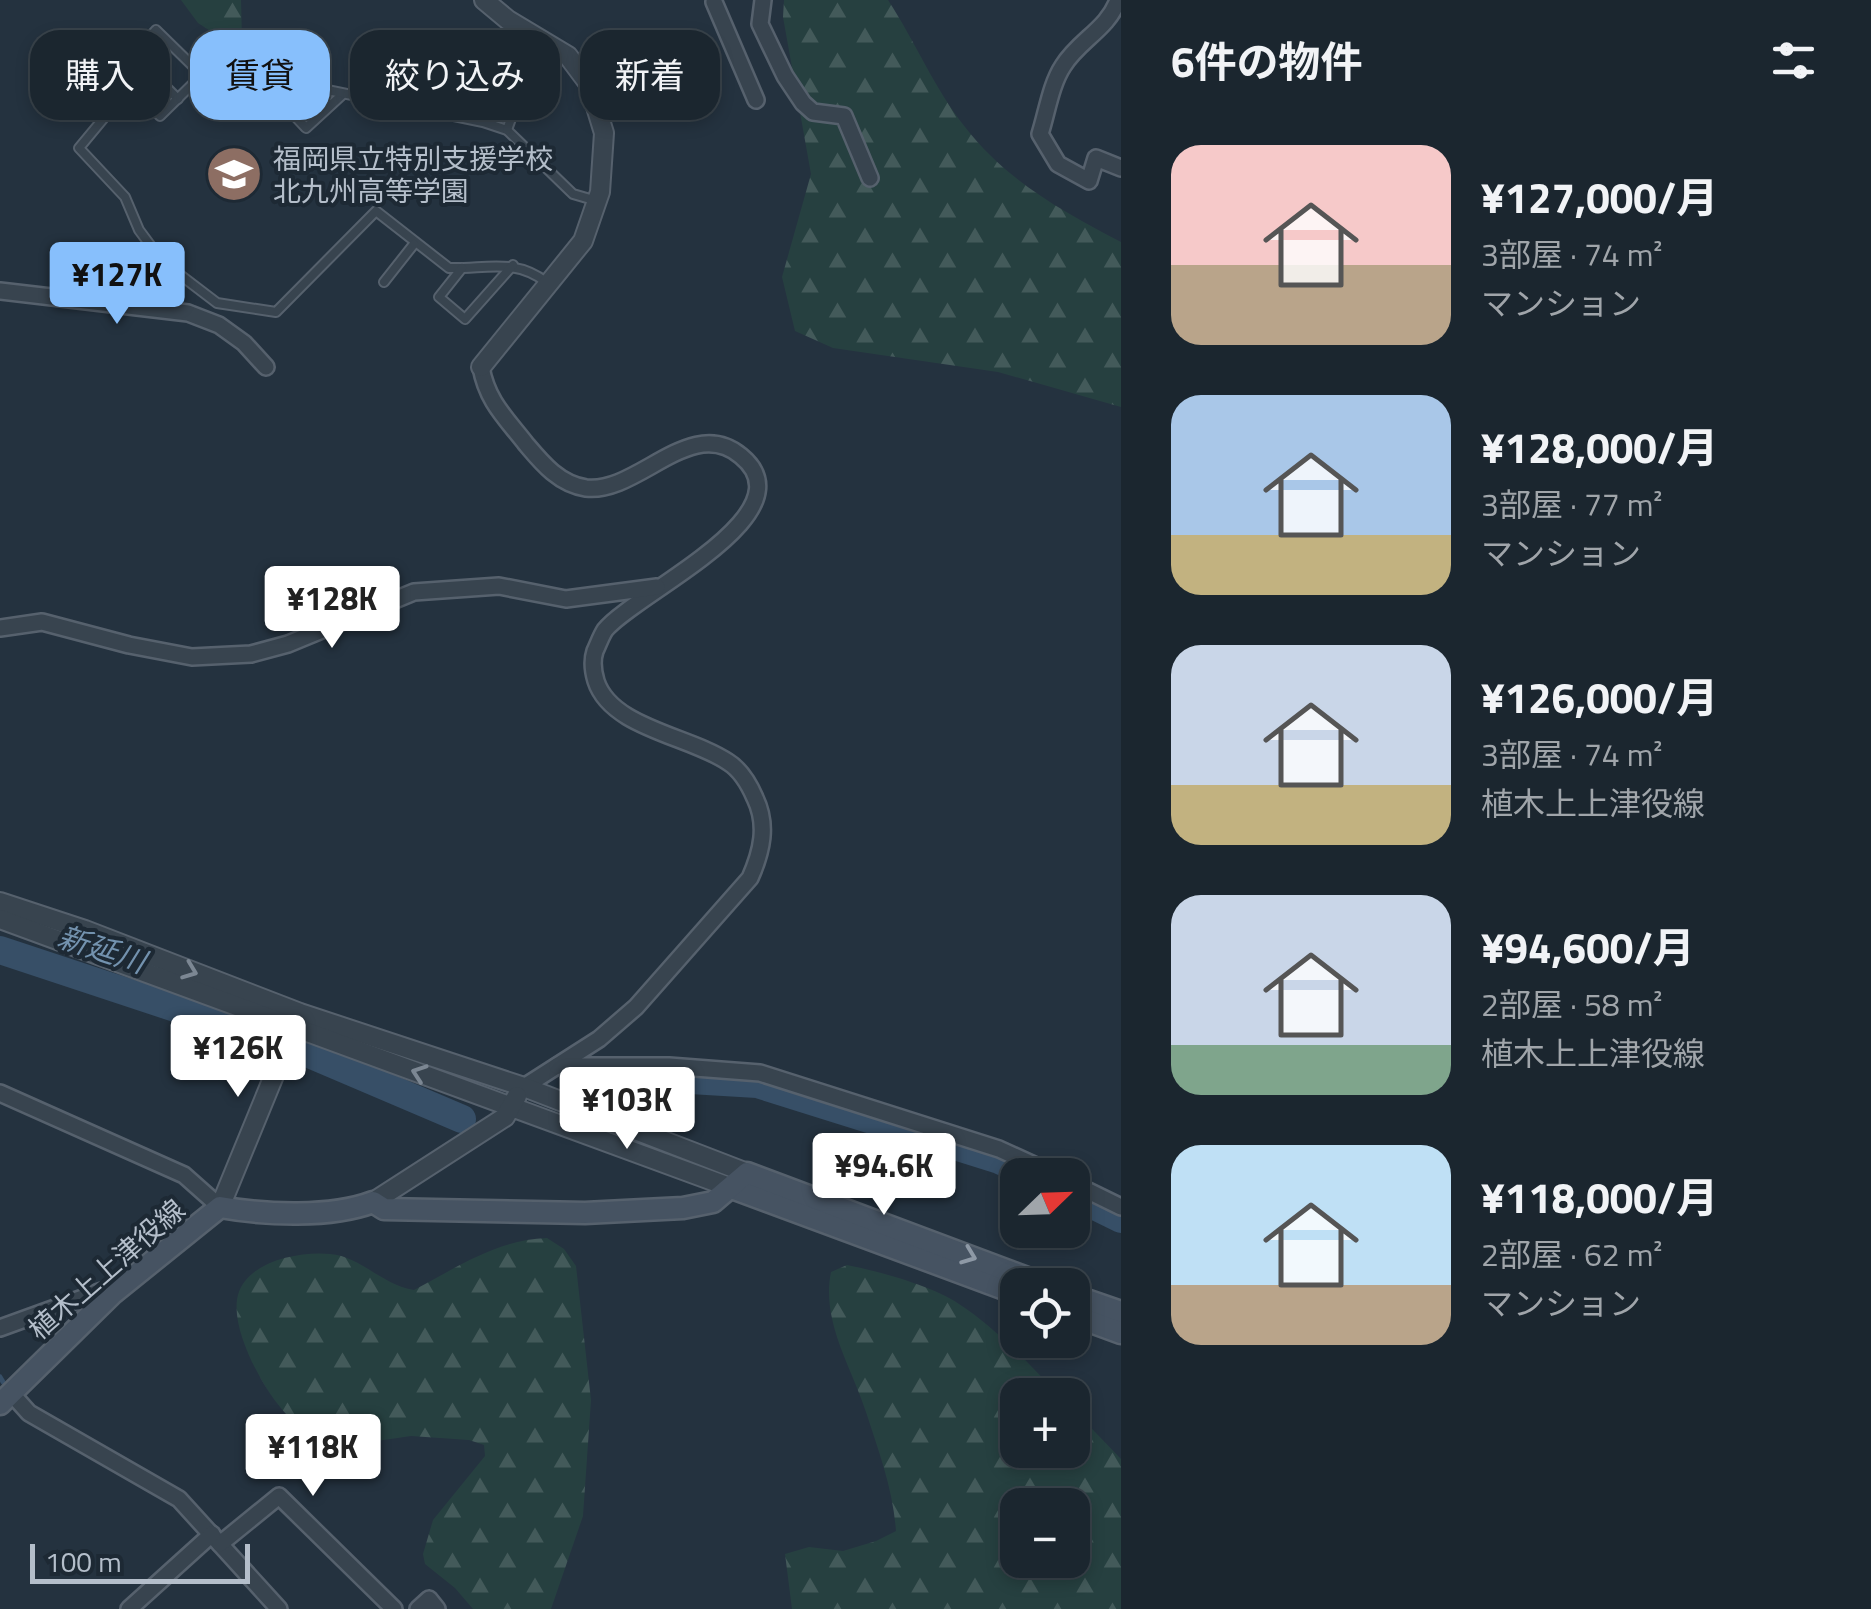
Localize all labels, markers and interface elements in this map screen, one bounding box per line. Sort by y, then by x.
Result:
text: 6件の物件 [1171,29,1363,93]
chip: 購入 [30,30,170,120]
chip: 賃貸 [190,30,330,120]
chip: 絞り込み [350,30,560,120]
chip: 新着 [580,30,720,120]
icon: filters [1766,33,1821,88]
place label: 福岡県立特別支援学校 北九州高等学園 [273,137,553,212]
school or university icon: 福岡県立特別支援学校 北九州高等学園 [204,144,264,204]
text: ¥127,000/月 [1481,165,1718,229]
icon: home [1251,185,1371,305]
text: 3部屋 · 74 m² [1481,230,1663,278]
pin: ¥127K [47,242,187,327]
text: ¥127K [72,250,162,298]
text: マンション [1481,279,1641,327]
text: ¥128,000/月 [1481,415,1718,479]
icon: home [1251,435,1371,555]
text: 3部屋 · 77 m² [1481,480,1663,528]
text: マンション [1481,529,1641,577]
pin: ¥128K [262,566,402,651]
text: ¥128K [287,574,377,622]
text: ¥126,000/月 [1481,665,1718,729]
icon: home [1251,685,1371,805]
text: 3部屋 · 74 m² [1481,730,1663,778]
text: 植木上上津役線 [1481,779,1705,827]
water label: 新延川 [52,913,155,986]
text: ¥94,600/月 [1481,915,1695,979]
icon: home [1251,935,1371,1055]
one-way arrow [180,959,198,979]
text: 2部屋 · 58 m² [1481,980,1663,1028]
pin: ¥126K [168,1015,308,1100]
text: ¥126K [193,1023,283,1071]
text: 植木上上津役線 [1481,1029,1705,1077]
one-way arrow [411,1064,428,1085]
pin: ¥103K [557,1067,697,1152]
text: ¥103K [582,1075,672,1123]
pin: ¥94.6K [803,1133,965,1218]
text: ¥94.6K [835,1141,933,1189]
north arrow [1000,1158,1090,1248]
map controls [1000,1158,1090,1578]
text: ¥118,000/月 [1481,1165,1718,1229]
icon: home [1251,1185,1371,1305]
street label: 植木上上津役線 [18,1188,194,1350]
text: 2部屋 · 62 m² [1481,1230,1663,1278]
one-way arrow [959,1244,977,1264]
button: locate [1000,1268,1090,1358]
text: マンション [1481,1279,1641,1327]
button: + [1000,1378,1090,1468]
pin: ¥118K [243,1414,383,1499]
text: ¥118K [268,1422,358,1470]
button: − [1000,1488,1090,1578]
scale bar [30,1539,250,1584]
text: 100 m [45,1540,122,1583]

